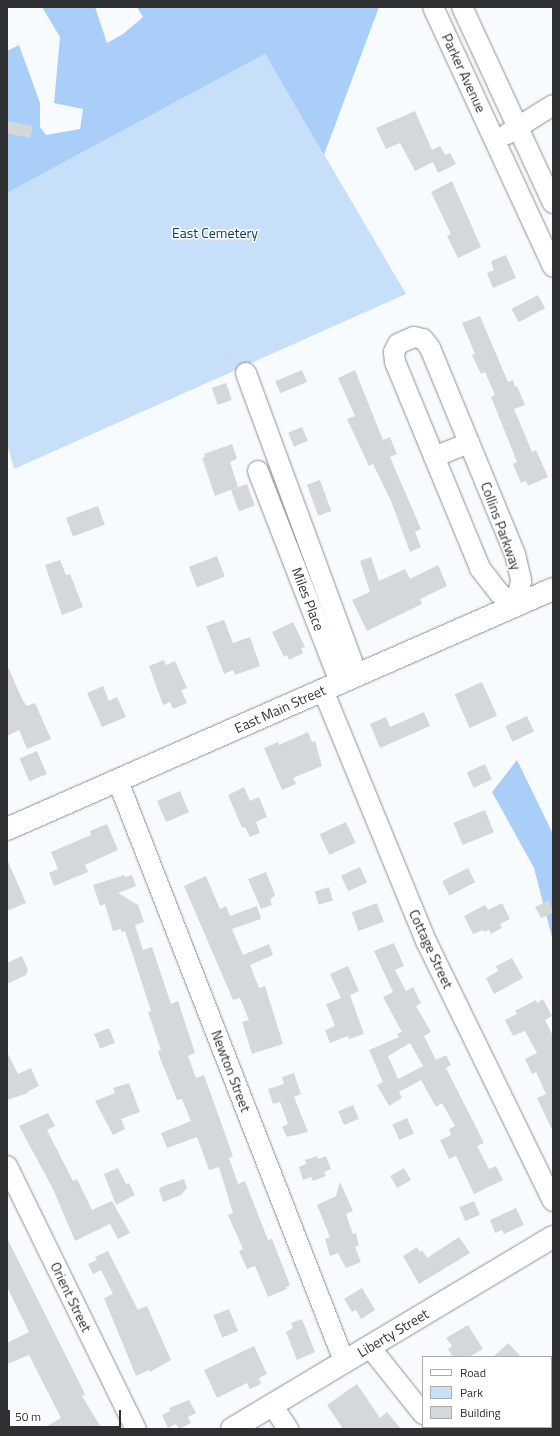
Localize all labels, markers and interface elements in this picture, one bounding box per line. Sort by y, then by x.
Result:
street label: Parker Avenue [438,31,490,115]
park label: East Cemetery [172,225,258,241]
street label: Collins Parkway [477,480,525,572]
street label: Miles Place [288,565,328,633]
street label: East Main Street [232,681,328,737]
street label: Cottage Street [405,907,457,991]
street label: Newton Street [208,1028,254,1114]
street label: Orient Street [47,1259,95,1335]
street label: Liberty Street [354,1305,432,1361]
legend [422,1356,552,1428]
text: Road [460,1363,486,1382]
text: Park [460,1383,483,1402]
scale bar [10,1402,123,1428]
text: Building [460,1403,501,1422]
text: 50 m [15,1407,41,1426]

